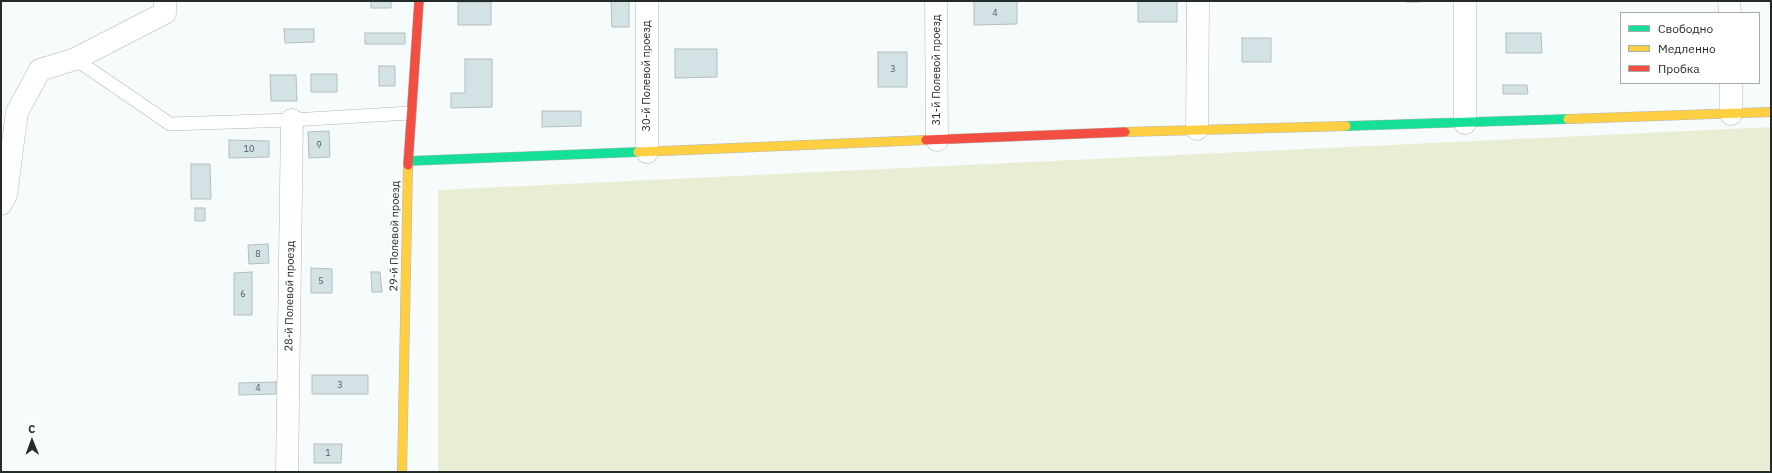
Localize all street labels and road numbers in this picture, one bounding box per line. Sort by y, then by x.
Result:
street label: 31-й Полевой проезд [930,15,944,125]
street label: 30-й Полевой проезд [640,21,654,131]
street label: 29-й Полевой проезд [387,180,403,292]
street label: 28-й Полевой проезд [282,240,298,352]

